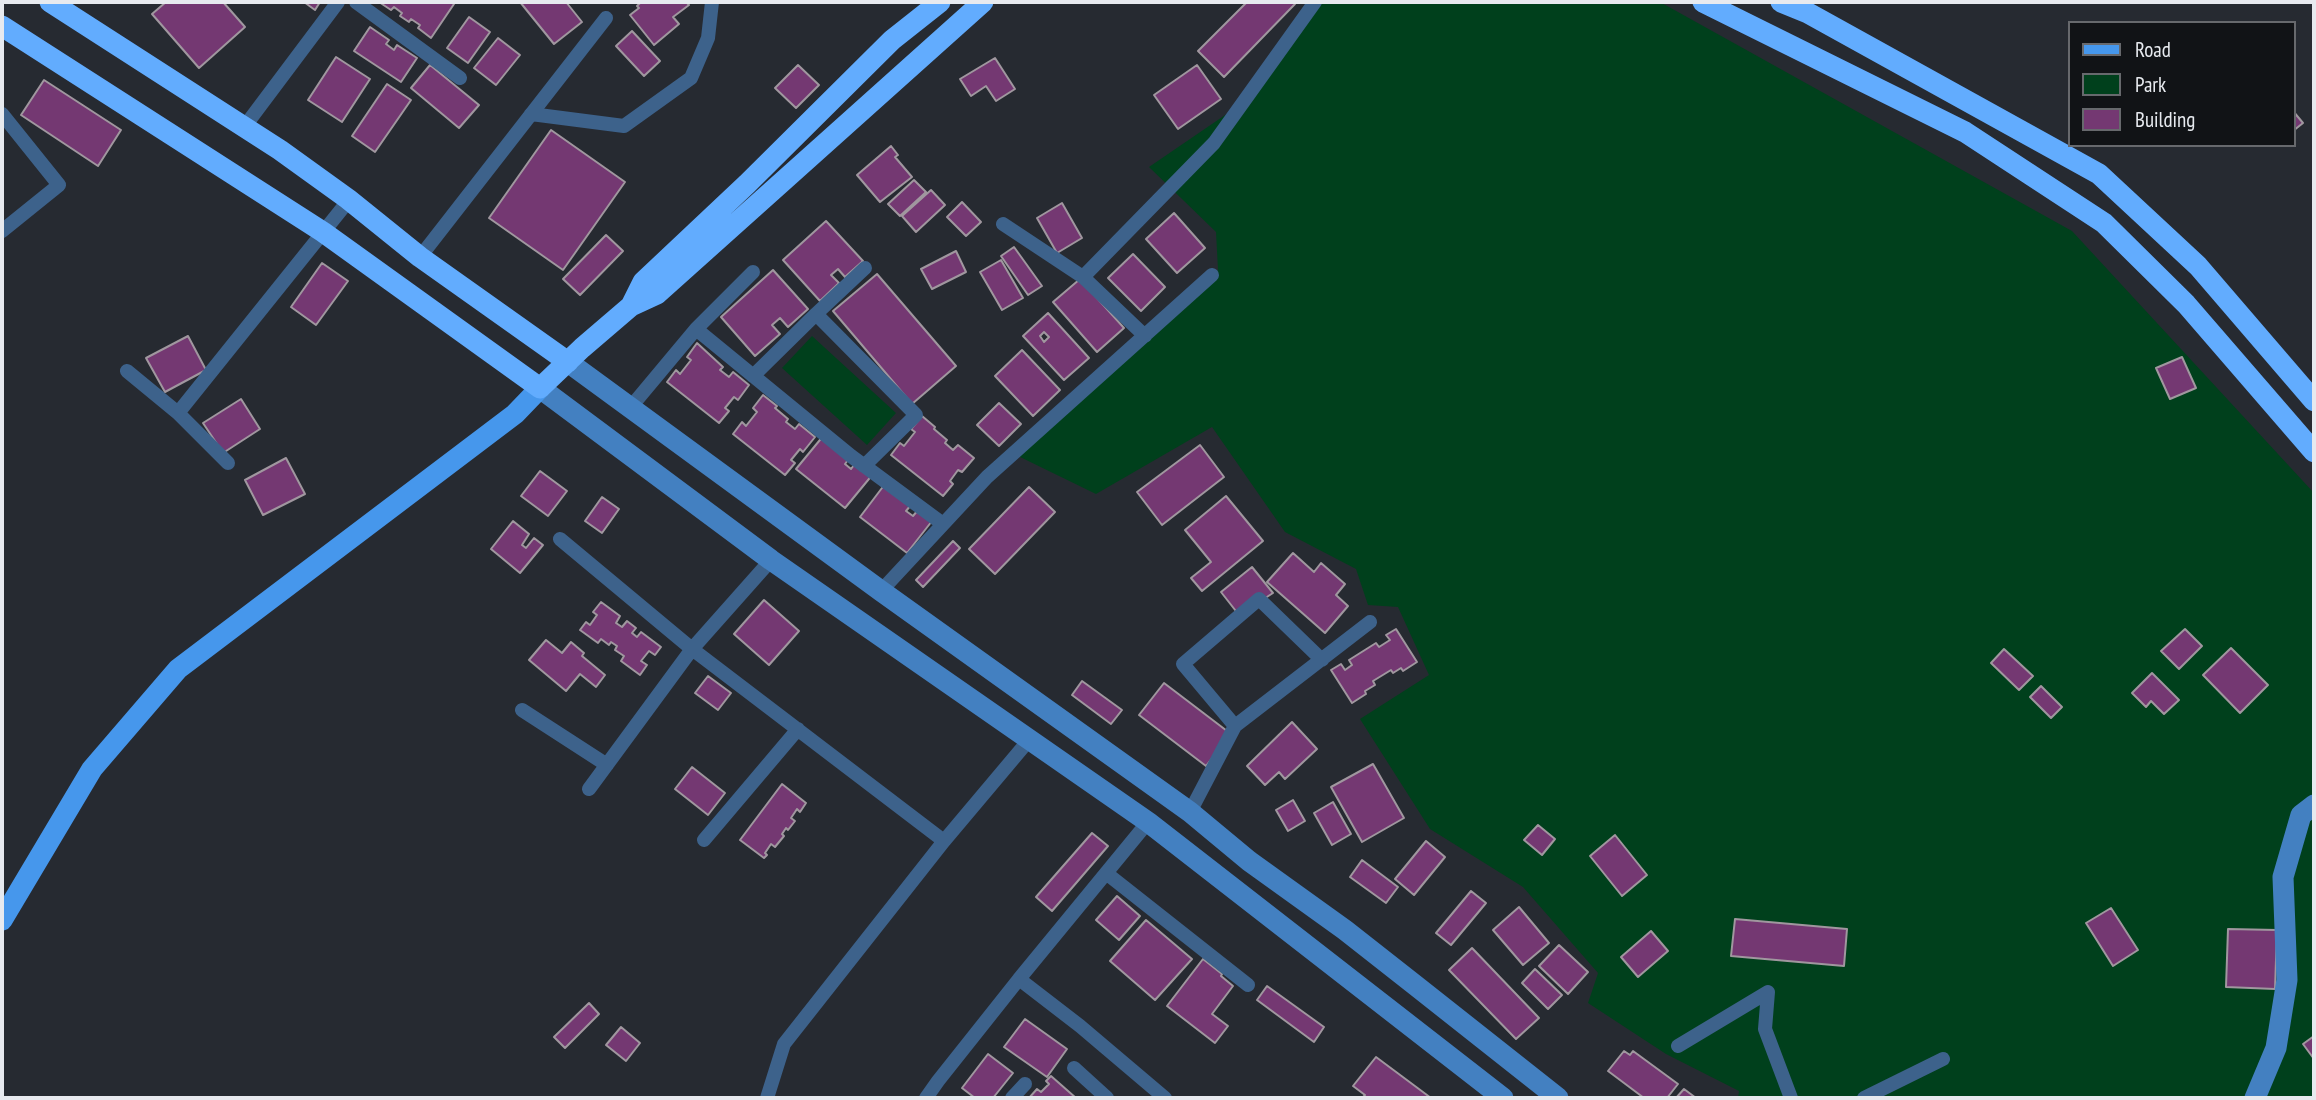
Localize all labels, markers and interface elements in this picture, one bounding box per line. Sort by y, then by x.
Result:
legend [2068,21,2295,147]
text: Road [2135,36,2171,63]
text: Park [2135,71,2166,98]
text: Building [2135,106,2195,133]

